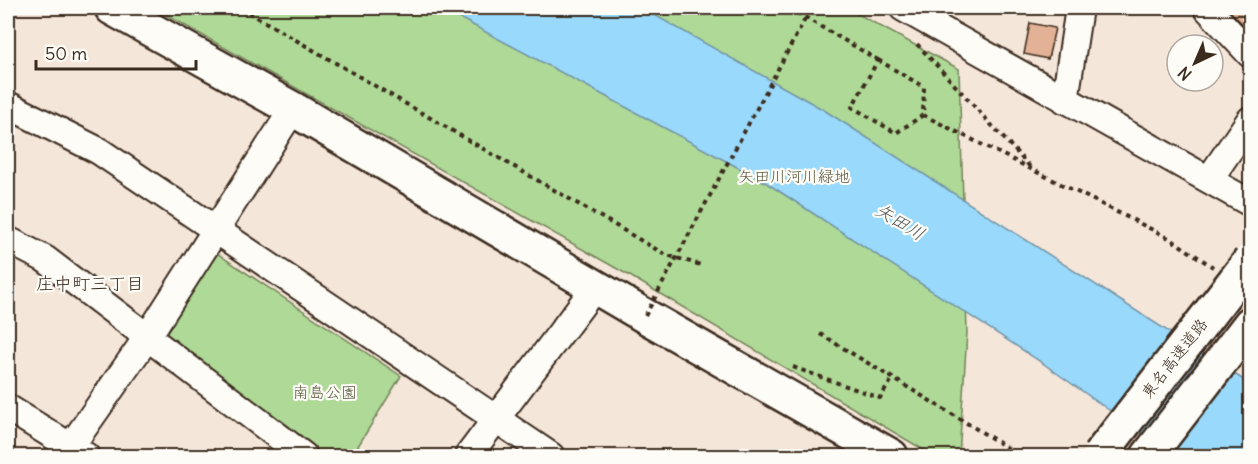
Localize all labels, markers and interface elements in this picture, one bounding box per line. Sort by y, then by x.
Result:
scale bar [36,33,196,71]
north arrow [1165,33,1225,93]
text: 50 m [45,42,87,65]
text: N [1174,63,1196,85]
park label: 矢田川河川緑地 [738,166,850,186]
water label: 矢田川 [871,198,929,245]
district label: 庄中町三丁目 [36,272,144,295]
street label: 東名高速道路 [1137,314,1211,402]
park label: 南島公園 [293,382,357,402]

